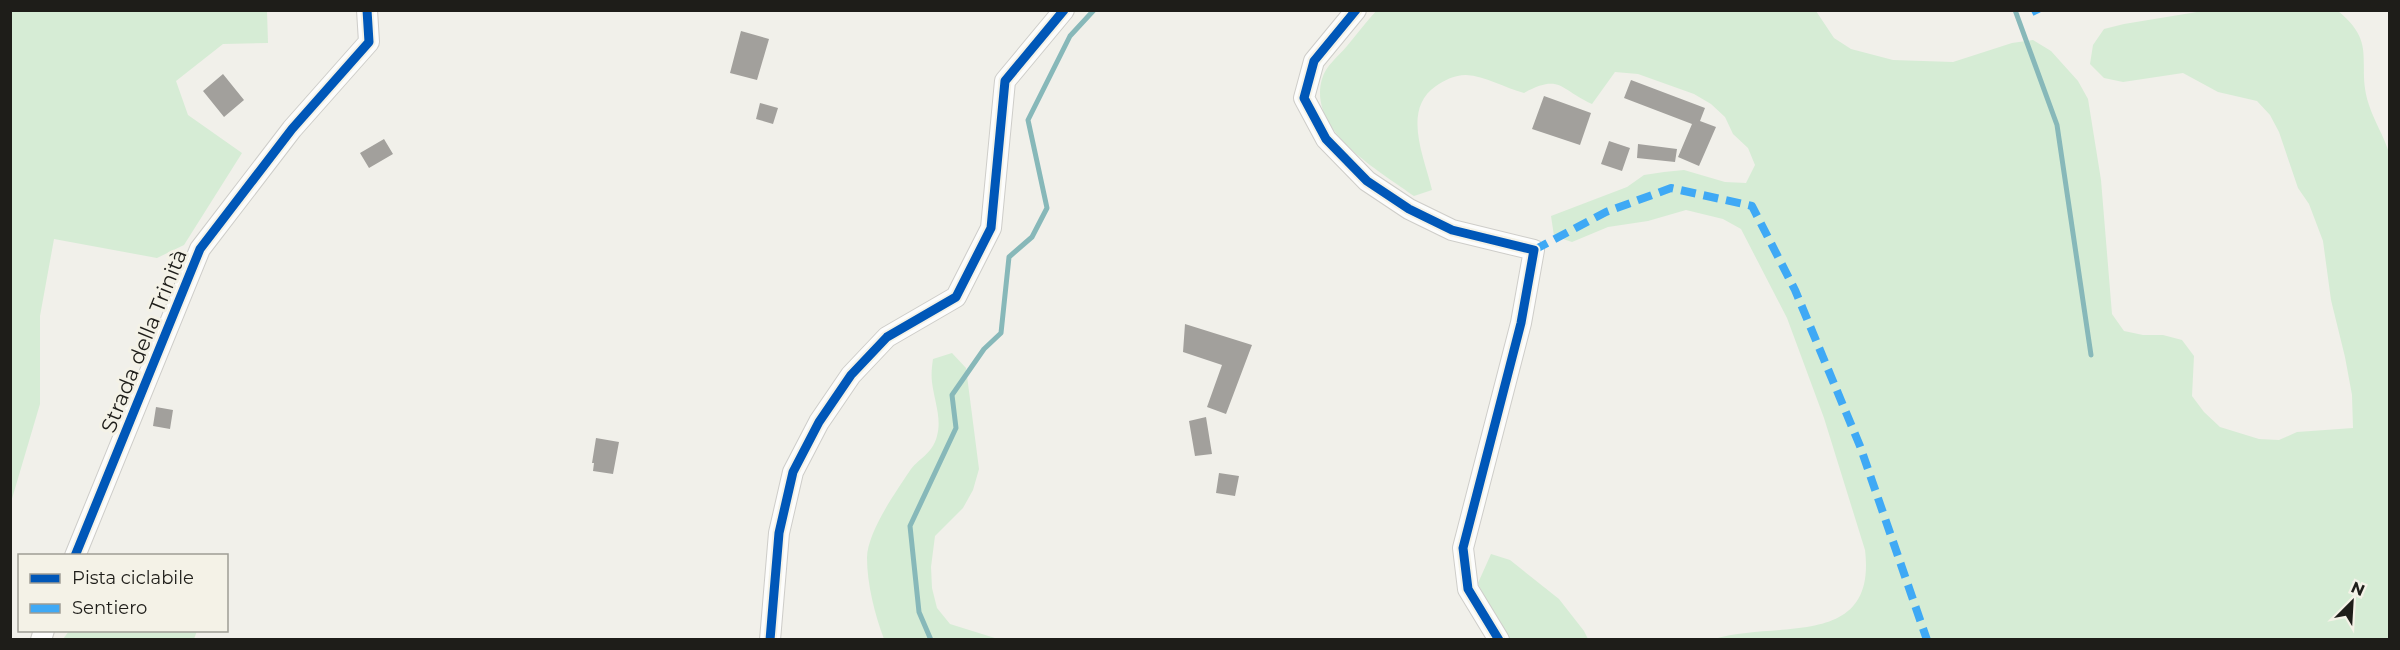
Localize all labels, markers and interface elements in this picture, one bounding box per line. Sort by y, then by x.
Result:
street label: Strada della Trinità [95,246,192,436]
legend [18,554,228,632]
text: Pista ciclabile [72,567,194,589]
north arrow [2322,572,2382,632]
text: N [2348,577,2368,600]
text: Sentiero [72,597,147,619]

